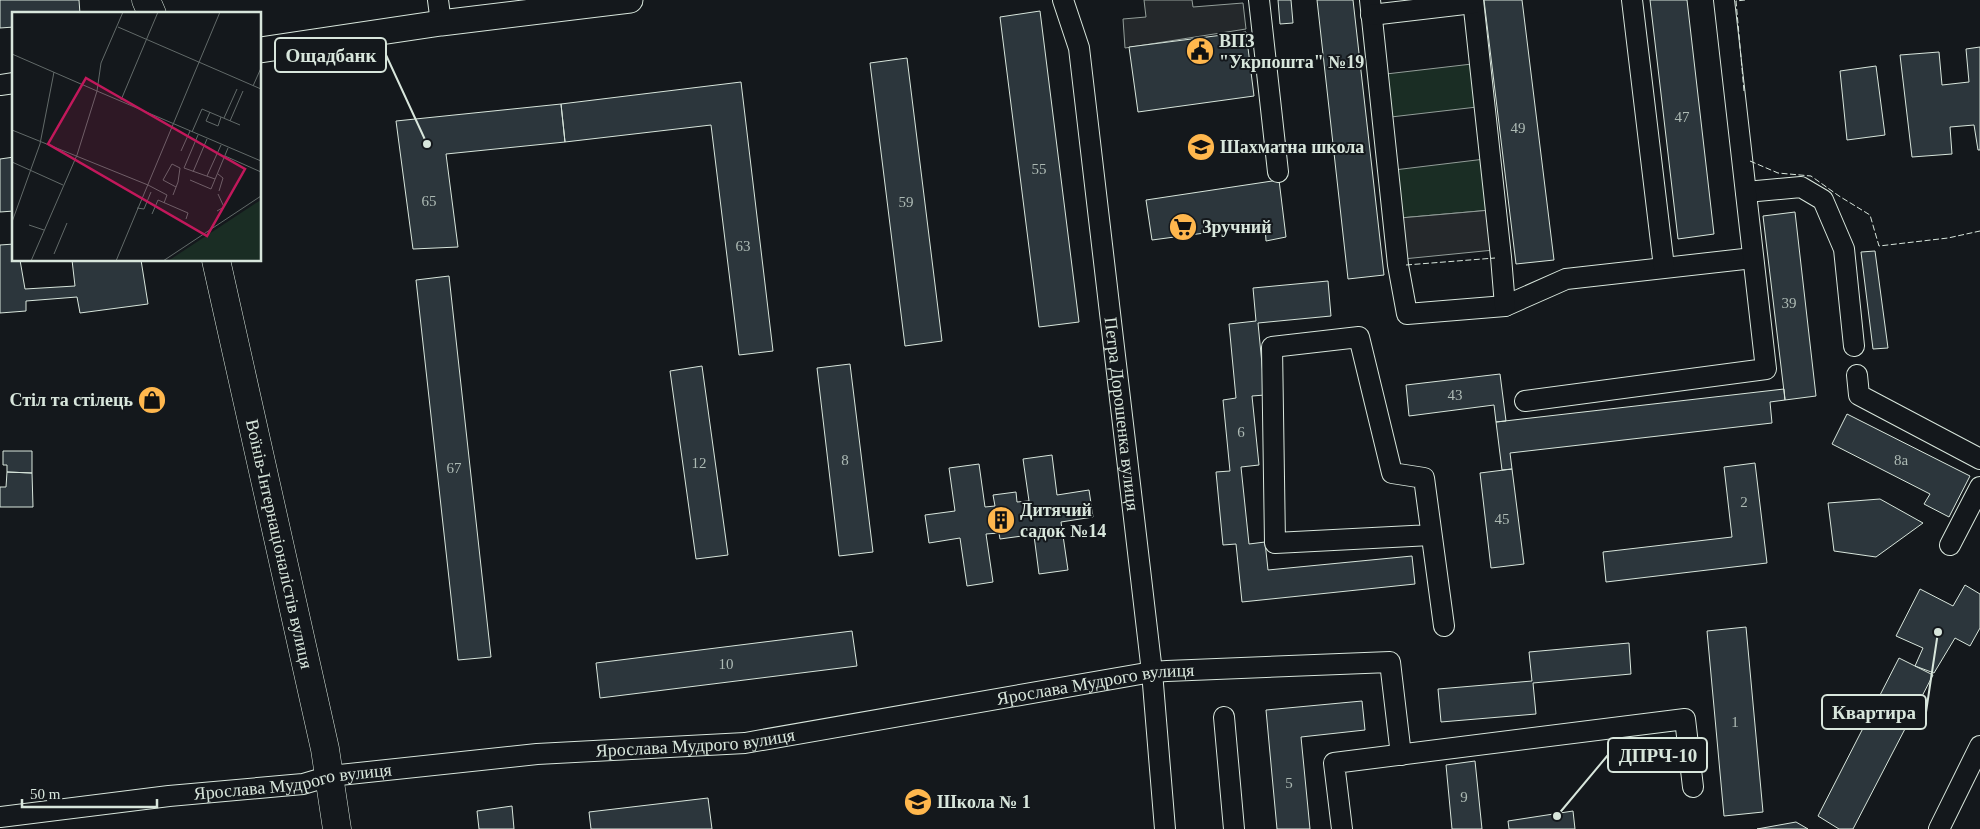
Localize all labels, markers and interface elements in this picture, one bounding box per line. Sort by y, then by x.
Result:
inset map [12,12,261,261]
place label: ВПЗ "Укрпошта" №19 [1219,31,1364,72]
public building icon: ВПЗ "Укрпошта" №19 [1185,36,1215,66]
callout: Ощадбанк [275,38,386,72]
text: Ощадбанк [286,45,376,66]
house number: 47 [1675,109,1690,125]
house number: 49 [1511,120,1526,136]
school or university icon: Шахматна школа [1186,132,1216,162]
place label: Шахматна школа [1220,137,1364,157]
house number: 55 [1032,161,1047,177]
house number: 65 [422,193,437,209]
house number: 59 [899,194,914,210]
supermarket icon: Зручний [1168,212,1198,242]
place label: Зручний [1202,217,1272,237]
house number: 63 [736,238,751,254]
house number: 39 [1782,295,1797,311]
street label: Петра Дорошенка вулиця [1101,316,1143,512]
shop icon: Стіл та стілець [137,385,167,415]
house number: 43 [1448,387,1463,403]
place label: Стіл та стілець [9,390,133,410]
street label: Воїнів-Інтернаціоналістів вулиця [242,417,317,671]
house number: 6 [1237,424,1245,440]
house number: 8 [841,452,849,468]
house number: 8а [1894,452,1908,468]
house number: 12 [692,455,707,471]
house number: 67 [447,460,462,476]
house number: 2 [1740,494,1748,510]
place label: Дитячий садок №14 [1020,500,1106,541]
building icon: Дитячий садок №14 [986,505,1016,535]
house number: 45 [1495,511,1510,527]
house number: 10 [719,656,734,672]
street label: Ярослава Мудрого вулиця [995,660,1195,709]
callout: Квартира [1822,695,1926,729]
text: Квартира [1832,702,1917,723]
house number: 1 [1731,714,1739,730]
street label: Ярослава Мудрого вулиця [595,724,796,761]
callout: ДПРЧ-10 [1608,738,1707,772]
text: ДПРЧ-10 [1619,745,1697,766]
street label: Ярослава Мудрого вулиця [193,760,393,804]
house number: 5 [1285,775,1293,791]
scale bar [22,776,158,808]
text: 50 m [30,786,61,802]
school or university icon: Школа № 1 [903,787,933,817]
house number: 9 [1460,789,1468,805]
place label: Школа № 1 [937,792,1031,812]

